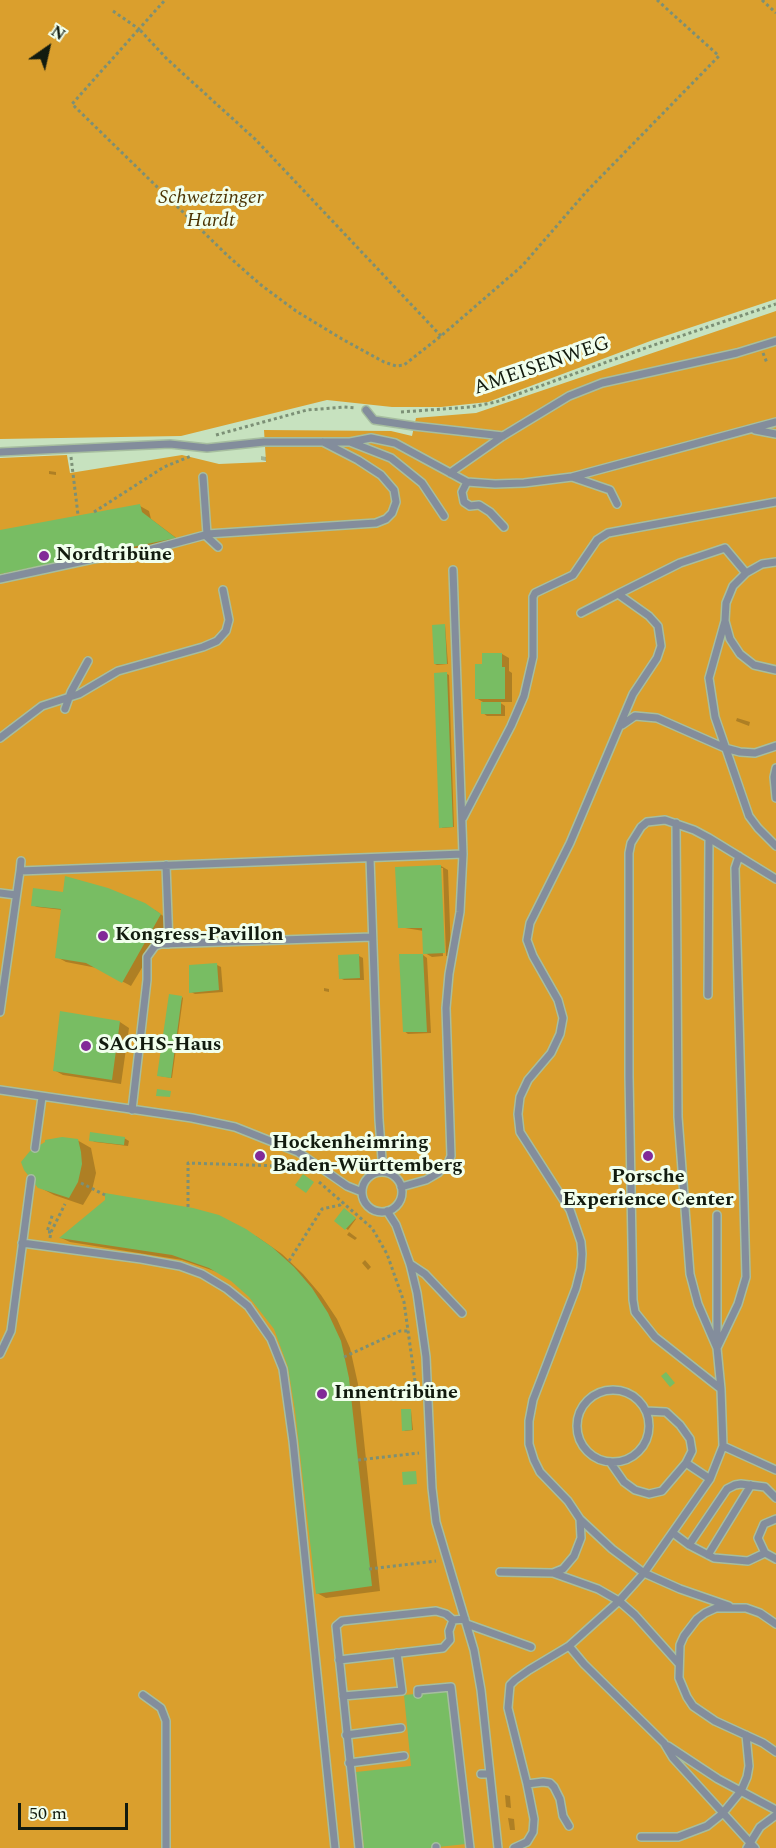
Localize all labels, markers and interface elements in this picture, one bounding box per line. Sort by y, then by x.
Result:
north arrow [18,18,78,78]
text: N [46,19,70,47]
park label: Schwetzinger Hardt [158,187,264,234]
street label: AMEISENWEG [471,332,613,402]
place label: Nordtribüne [56,544,172,568]
marker: Nordtribüne [37,549,51,563]
place label: Kongress-Pavillon [115,924,283,948]
marker: Kongress-Pavillon [96,929,110,943]
place label: SACHS-Haus [98,1034,222,1058]
marker: SACHS-Haus [79,1039,93,1053]
place label: Hockenheimring Baden-Württemberg [272,1132,463,1179]
marker: Hockenheimring Baden-Württemberg [253,1149,267,1163]
marker: Porsche Experience Center [641,1149,655,1163]
place label: Porsche Experience Center [562,1166,734,1213]
place label: Innentribüne [334,1382,458,1406]
marker: Innentribüne [315,1387,329,1401]
scale bar [21,1791,130,1829]
text: 50 m [29,1800,67,1827]

